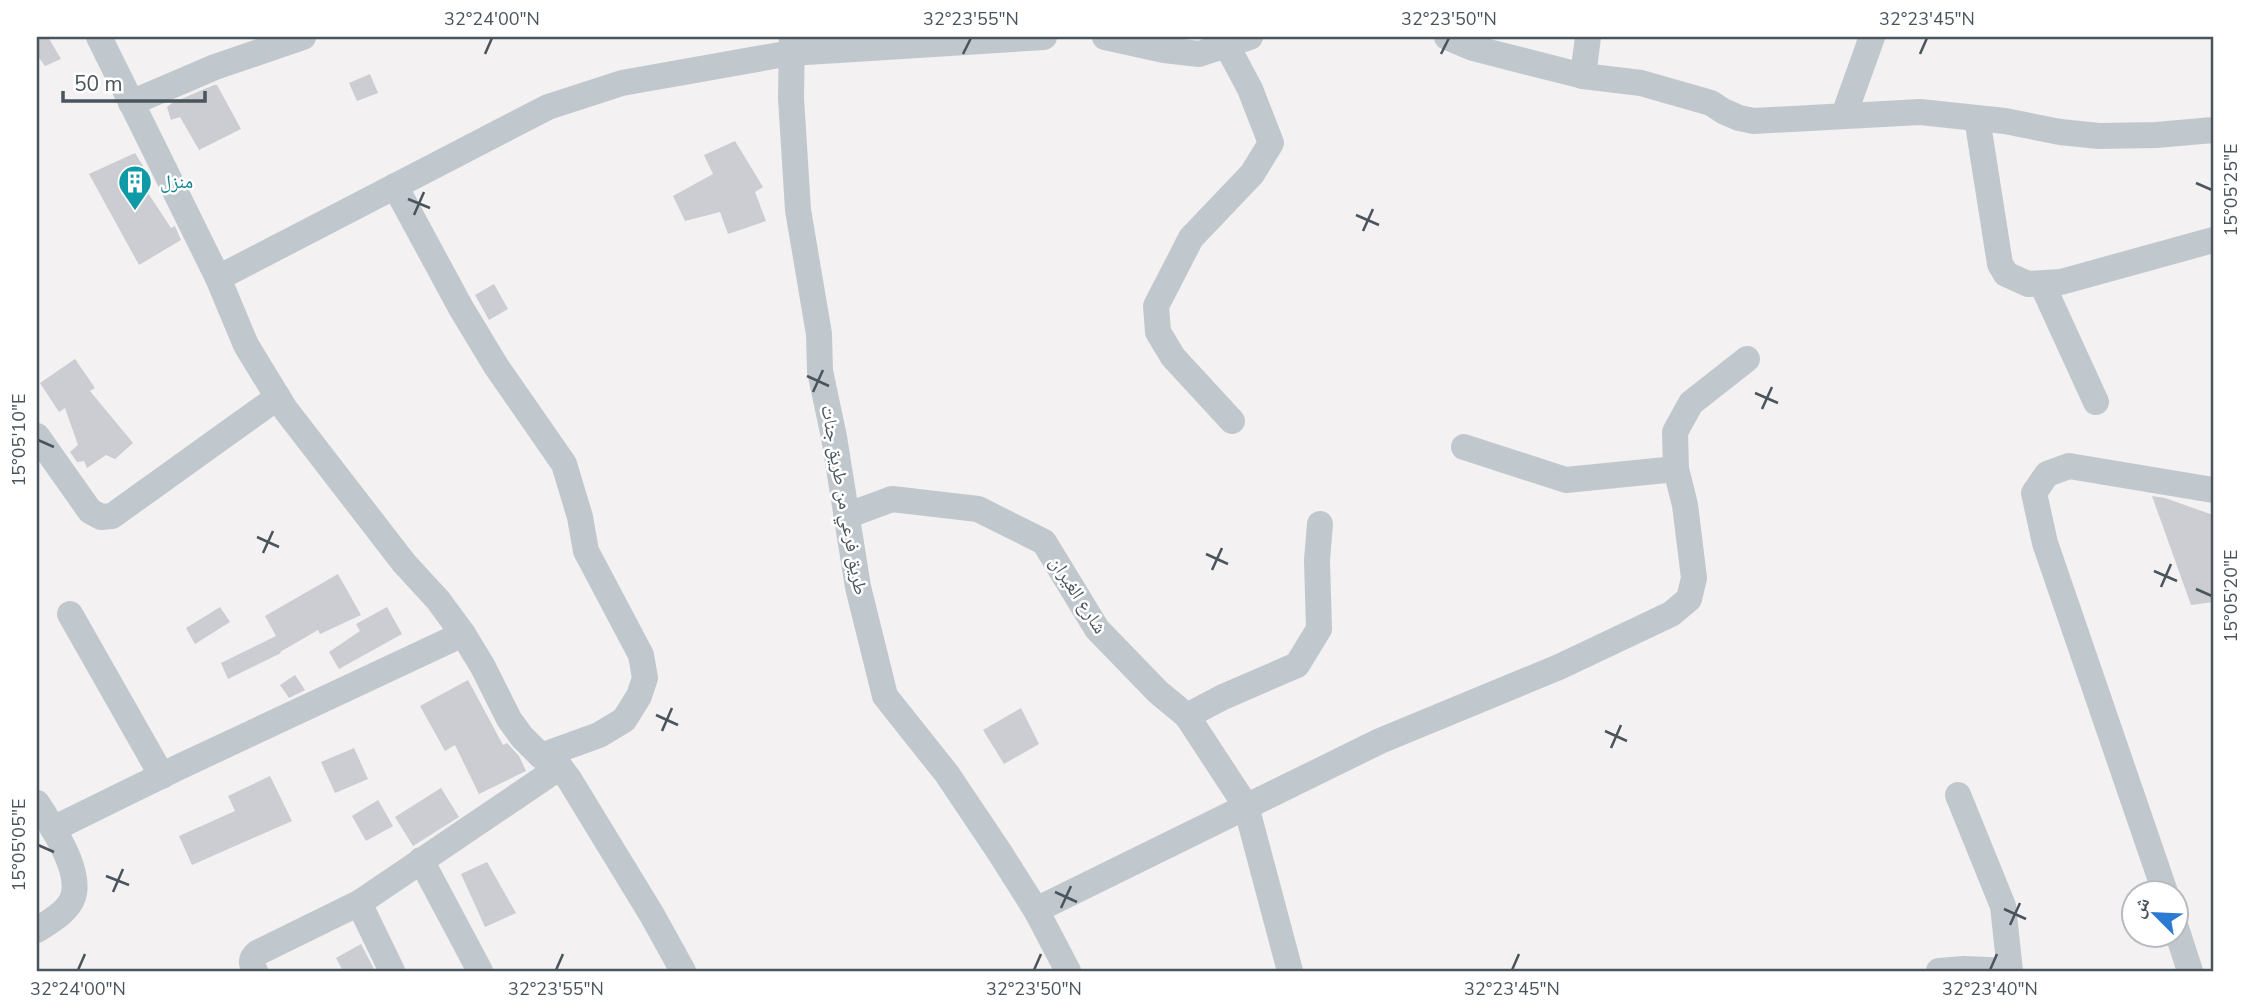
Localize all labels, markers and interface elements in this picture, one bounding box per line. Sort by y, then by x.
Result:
text: 32°24'00"N [444,7,540,31]
text: 32°23'55"N [923,7,1019,31]
text: 32°23'50"N [1401,7,1497,31]
text: 32°23'45"N [1879,7,1975,31]
scale bar [63,60,205,104]
text: 50 m [74,70,123,98]
text: 15°05'25"E [2219,144,2243,237]
building icon: منزل [116,163,154,212]
place label: منزل [160,169,193,195]
text: 15°05'10"E [7,394,31,487]
street label: طريق فرعي من طريق جنات [813,403,874,597]
text: 15°05'20"E [2219,550,2243,643]
street label: شارع الغيران [1043,551,1113,639]
text: 15°05'05"E [7,799,31,892]
north arrow [2120,878,2190,948]
text: ش [2124,893,2156,922]
text: 32°24'00"N [30,977,126,1001]
text: 32°23'55"N [508,977,604,1001]
text: 32°23'50"N [986,977,1082,1001]
text: 32°23'45"N [1464,977,1560,1001]
text: 32°23'40"N [1942,977,2038,1001]

